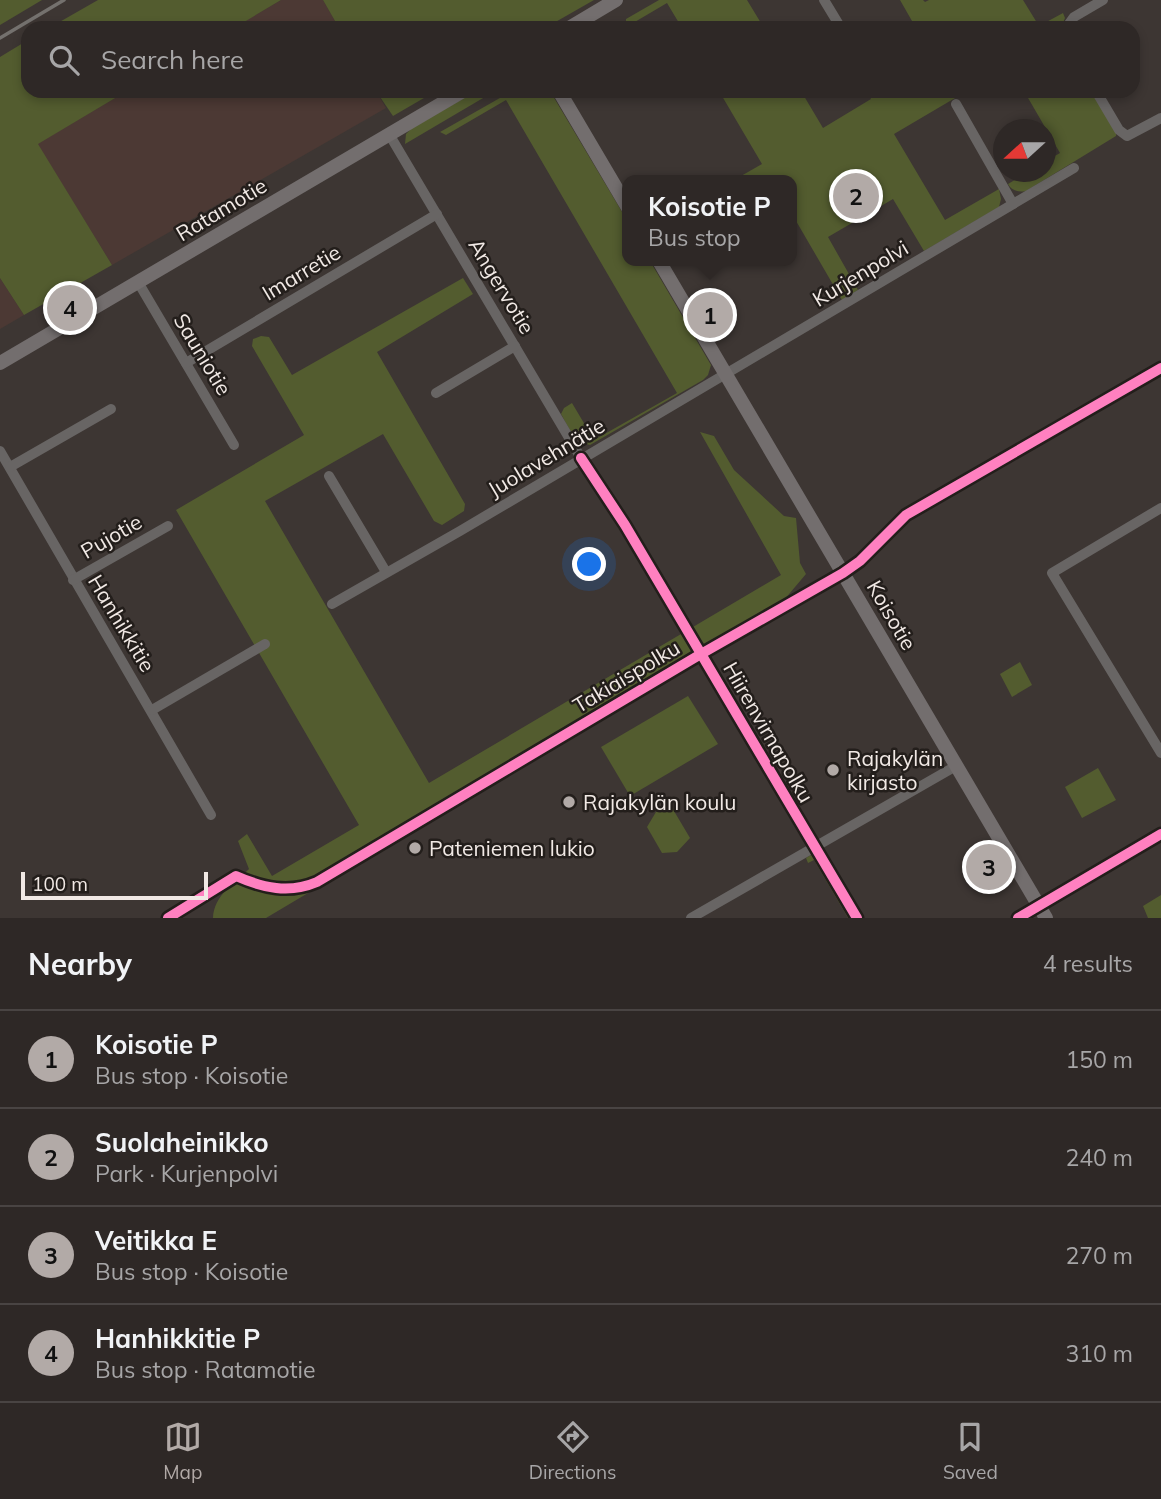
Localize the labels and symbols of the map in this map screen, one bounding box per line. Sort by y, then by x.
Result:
north arrow [993,119,1056,182]
pin: 2 [833,170,879,222]
street label: Ratamotie [171,172,271,246]
street label: Angervotie [463,234,541,338]
street label: Kurjenpolvi [807,234,913,312]
street label: Imarretie [257,239,345,305]
pin: 4 [47,282,93,334]
pin: 1 [687,289,733,341]
street label: Sauniotie [168,308,238,400]
street label: Juolavehnätie [483,412,609,502]
street label: Pujotie [76,508,146,564]
your location [572,547,606,581]
street label: Hanhikkitie [83,570,161,676]
street label: Koisotie [862,576,922,654]
street label: Takiaispolku [568,634,684,718]
street label: Hiirenvirnapolku [718,657,820,807]
place label: Rajakylän kirjasto [847,745,943,795]
marker: Rajakylän kirjasto [825,762,841,778]
place label: Rajakylän koulu [583,789,736,815]
marker: Rajakylän koulu [561,794,577,810]
place label: Pateniemen lukio [429,835,595,861]
marker: Pateniemen lukio [407,840,423,856]
pin: 3 [966,841,1012,893]
scale bar [21,869,208,901]

